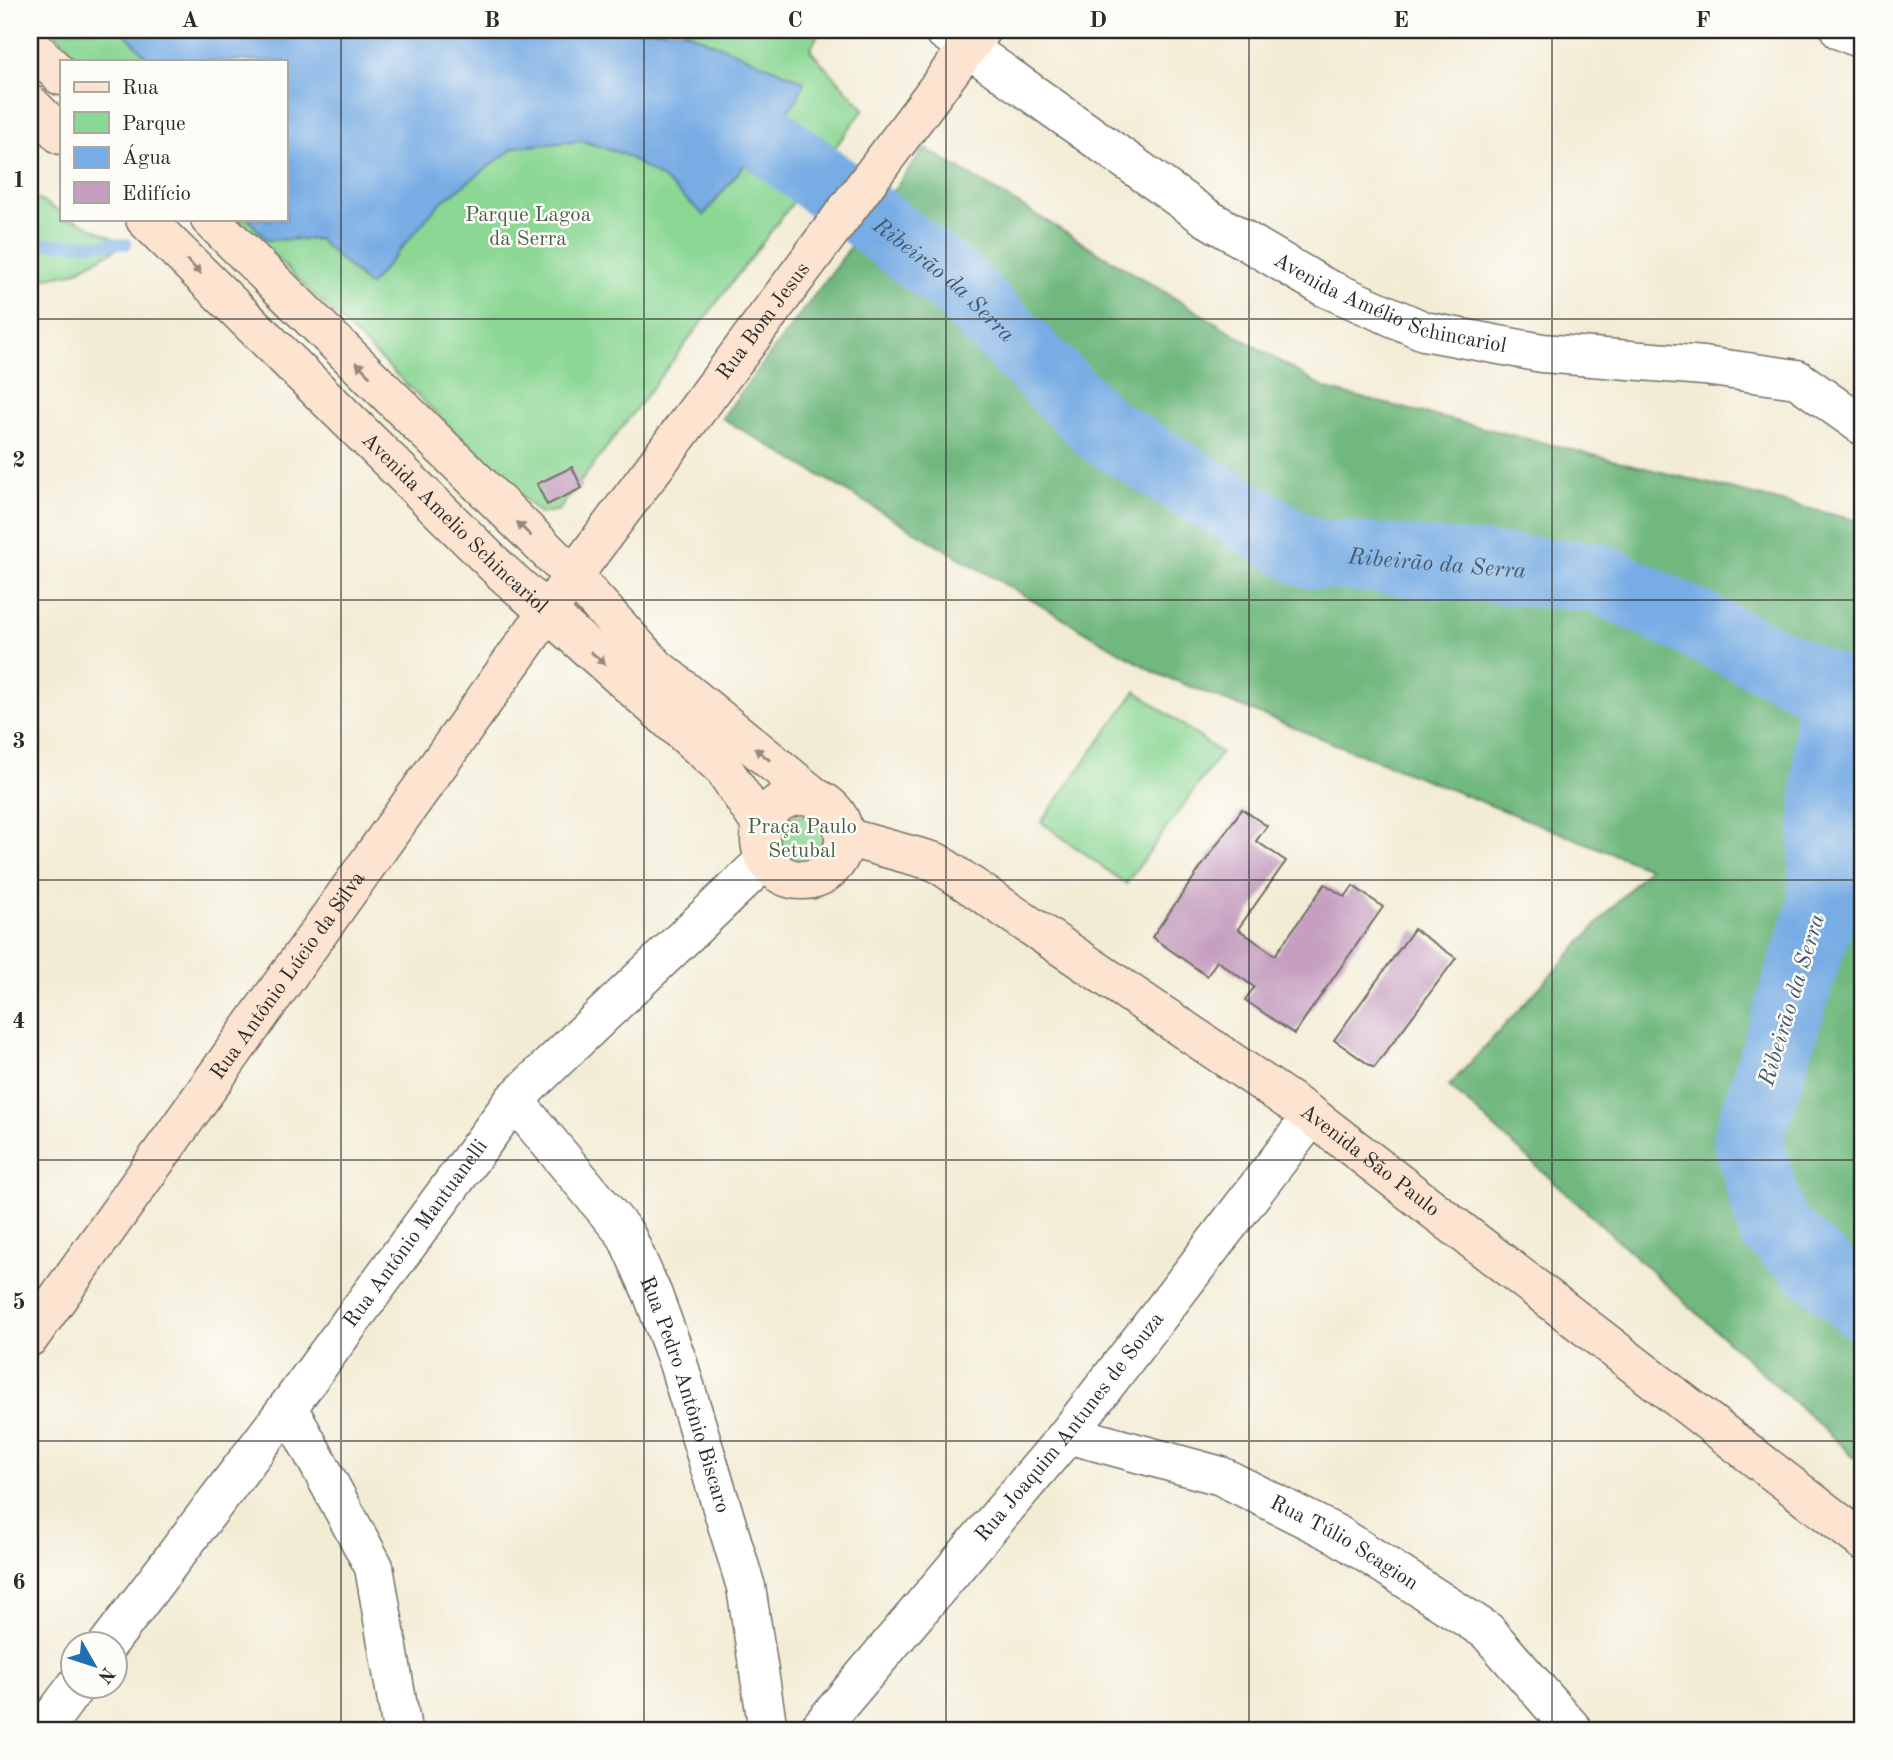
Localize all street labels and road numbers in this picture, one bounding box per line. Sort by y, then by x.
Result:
street label: Avenida Amélio Schincariol [1270,249,1508,357]
street label: Rua Bom Jesus [713,259,814,384]
street label: Avenida Amelio Schincariol [358,429,552,618]
street label: Rua Antônio Lúcio da Silva [207,868,369,1083]
street label: Avenida São Paulo [1296,1101,1443,1221]
street label: Rua Antônio Mantuanelli [340,1136,492,1331]
street label: Rua Pedro Antônio Biscaro [636,1273,733,1516]
street label: Rua Joaquim Antunes de Souza [971,1308,1168,1546]
street label: Rua Túlio Scagion [1267,1492,1422,1594]

